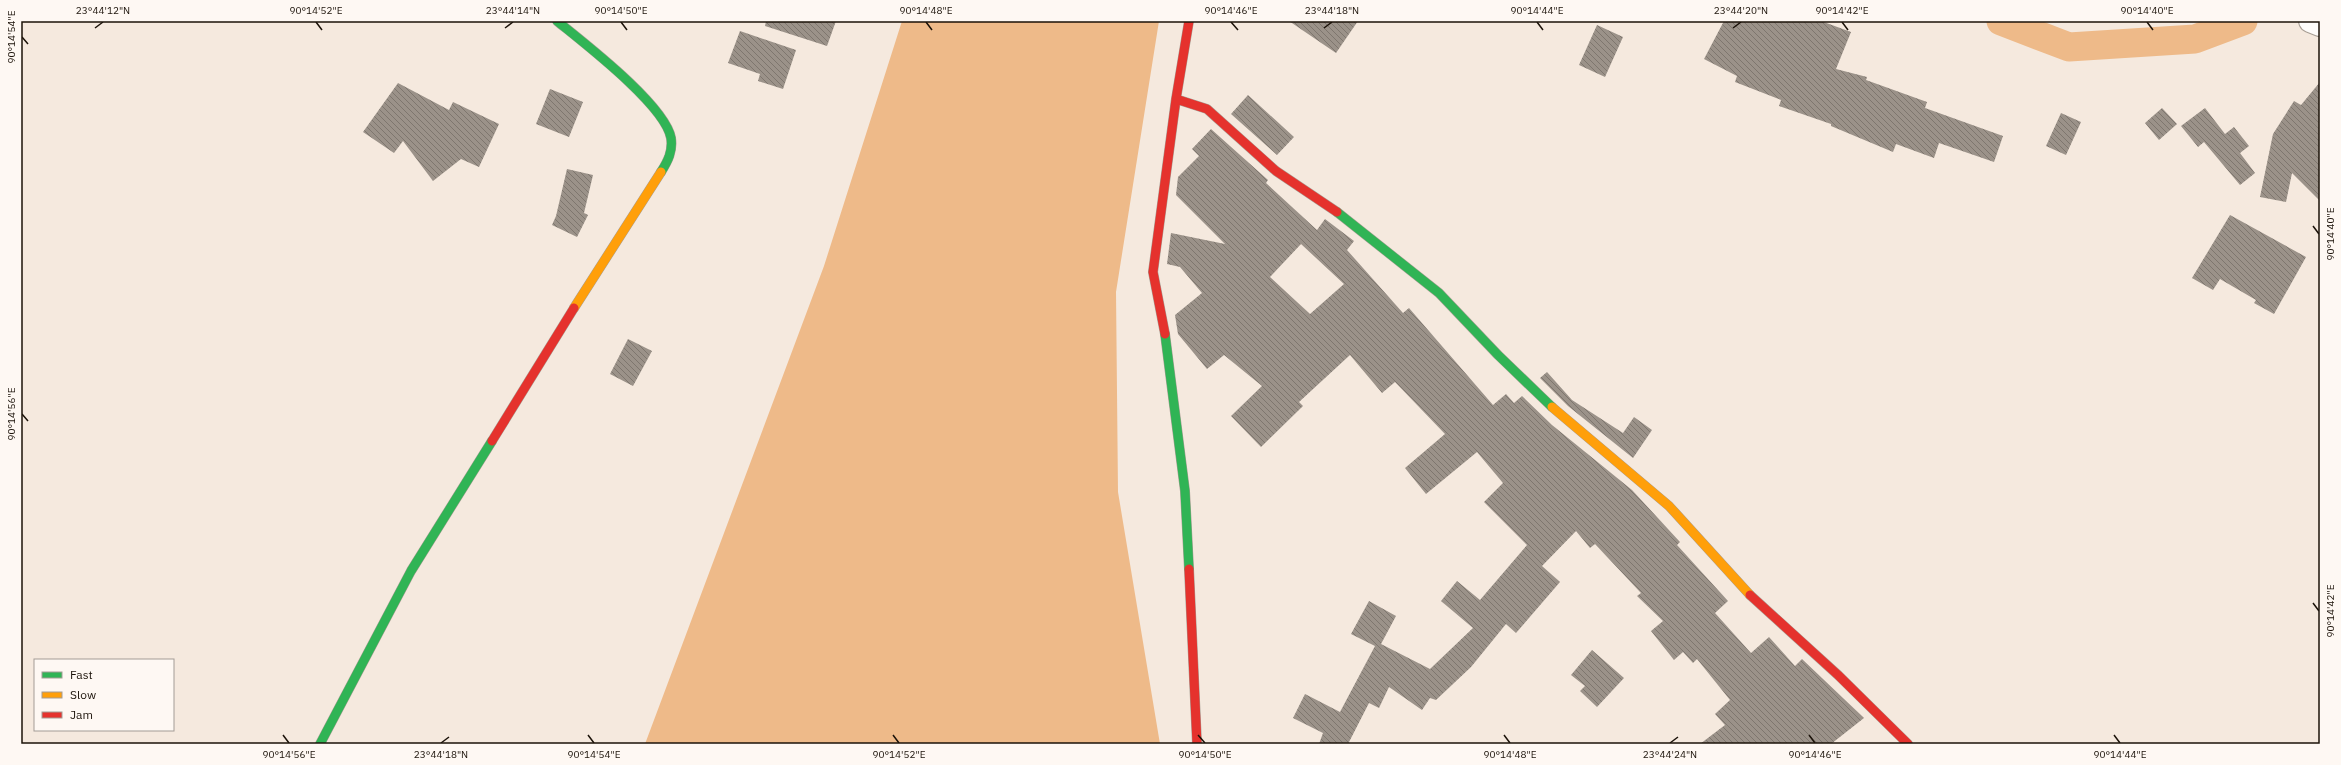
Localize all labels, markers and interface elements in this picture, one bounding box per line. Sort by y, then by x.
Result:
text: 23°44'12"N [76,4,130,17]
text: 90°14'52"E [289,4,343,17]
text: 23°44'14"N [486,4,540,17]
text: 90°14'50"E [594,4,648,17]
text: 90°14'48"E [899,4,953,17]
text: 90°14'46"E [1204,4,1258,17]
text: 23°44'18"N [1305,4,1359,17]
text: 90°14'44"E [1510,4,1564,17]
text: 23°44'20"N [1714,4,1768,17]
text: 90°14'42"E [1815,4,1869,17]
text: 90°14'40"E [2120,4,2174,17]
text: 90°14'54"E [5,10,18,64]
text: 90°14'40"E [2324,207,2337,261]
text: 90°14'56"E [5,387,18,441]
text: 90°14'42"E [2324,584,2337,638]
legend [34,659,174,731]
text: Fast [70,667,93,682]
text: Slow [70,687,96,702]
text: Jam [70,707,93,722]
text: 90°14'56"E [262,748,316,761]
text: 23°44'18"N [414,748,468,761]
text: 90°14'54"E [567,748,621,761]
text: 90°14'52"E [872,748,926,761]
text: 90°14'50"E [1178,748,1232,761]
text: 90°14'48"E [1483,748,1537,761]
text: 23°44'24"N [1643,748,1697,761]
text: 90°14'46"E [1788,748,1842,761]
text: 90°14'44"E [2093,748,2147,761]

